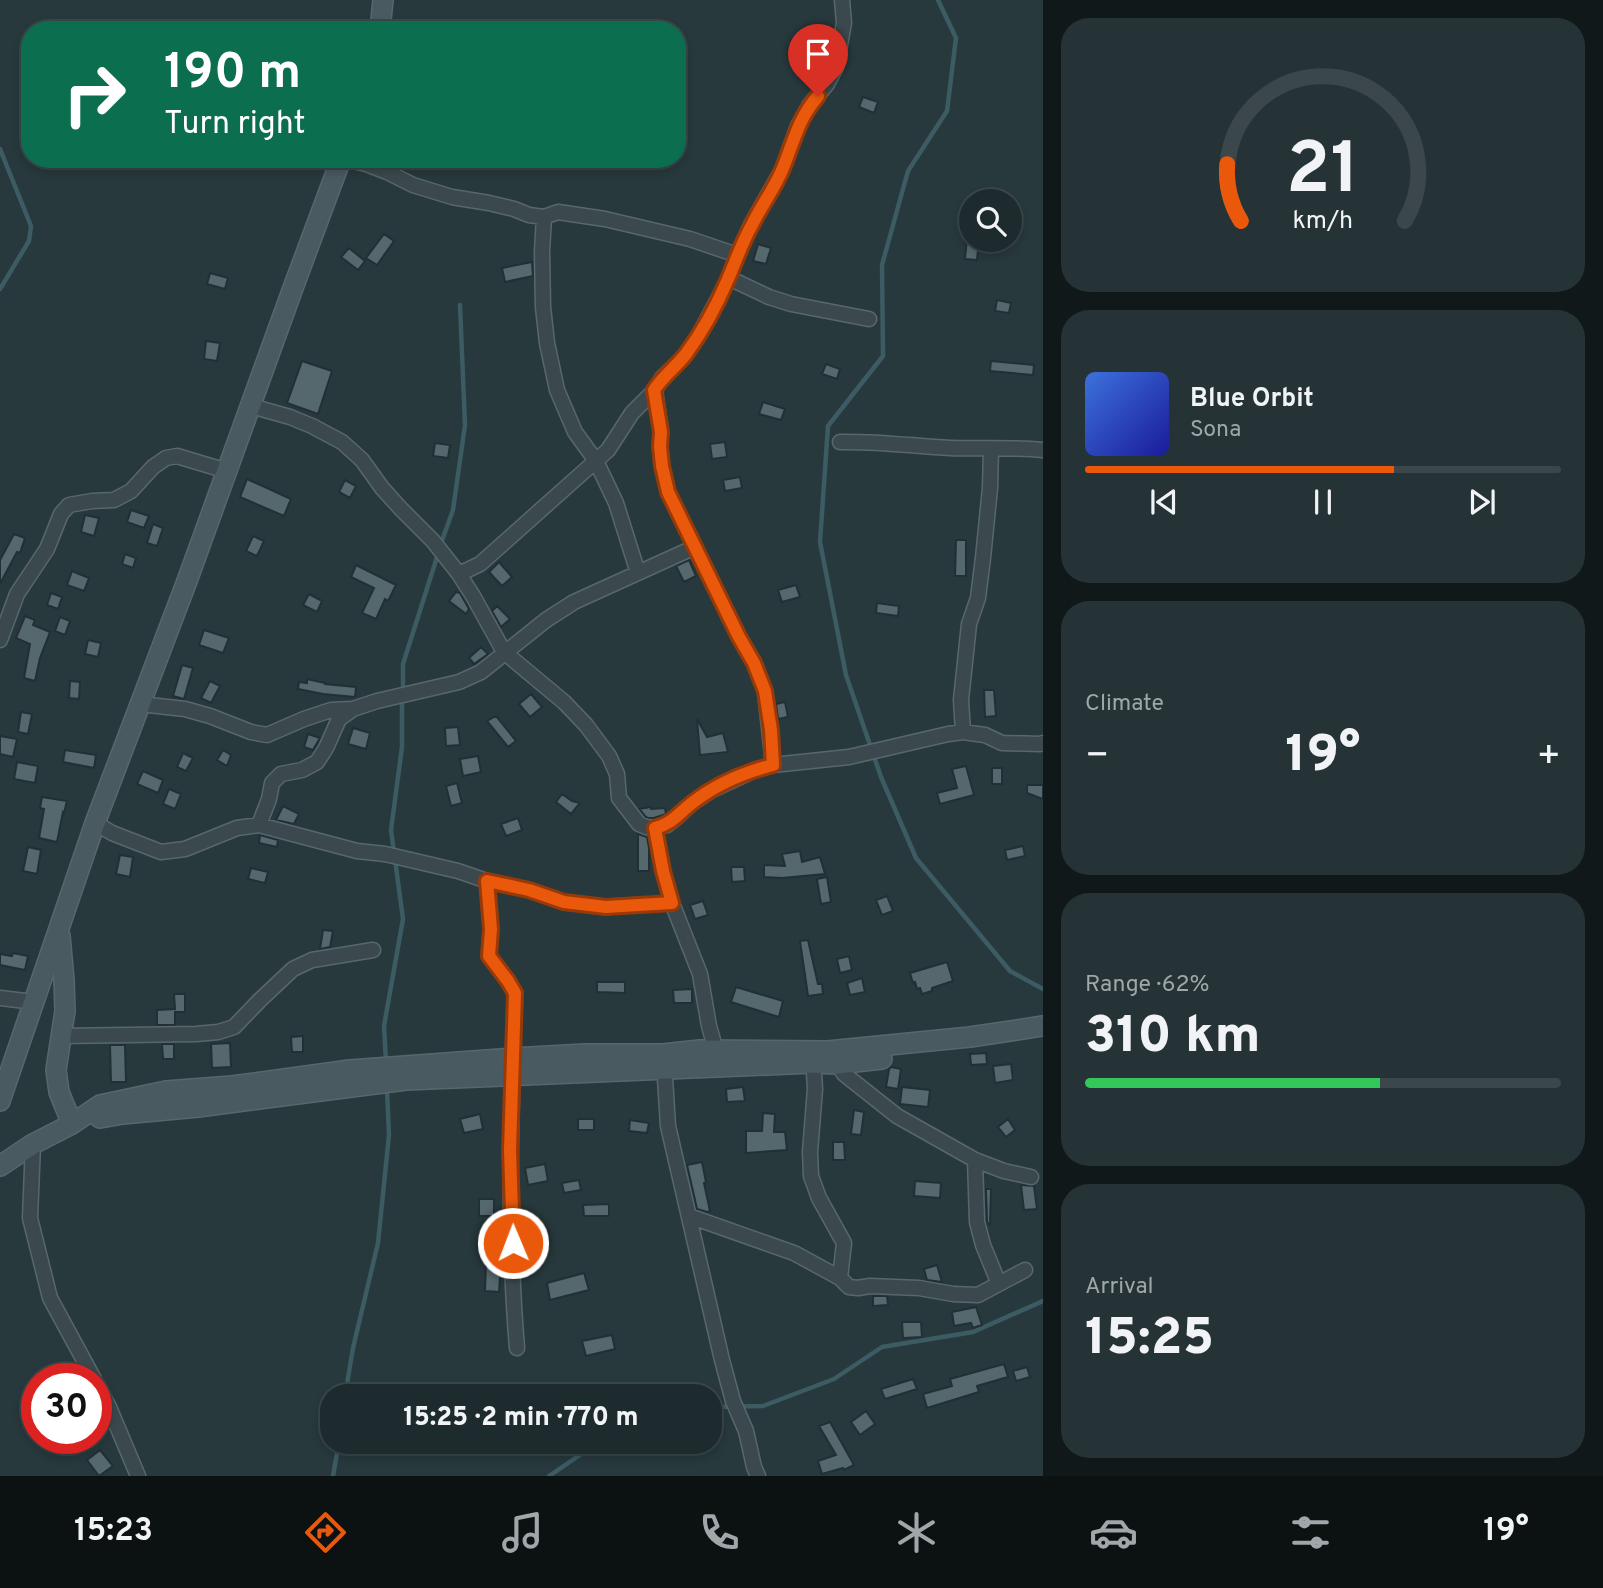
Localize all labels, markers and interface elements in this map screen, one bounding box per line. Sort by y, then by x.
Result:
pin [788,24,848,96]
icon: arrive [799,35,837,73]
text: 190 m [164,44,301,106]
icon: right [49,49,140,140]
text: Turn right [164,105,306,145]
text: 21 [1286,127,1360,219]
map controls [959,189,1022,252]
button: search [959,189,1022,252]
text: km/h [1293,206,1353,238]
text: Blue Orbit [1190,383,1314,416]
text: Sona [1190,416,1241,445]
icon: previous [1145,483,1183,521]
icon: pause [1304,483,1342,521]
icon: next [1463,483,1501,521]
text: Climate [1085,690,1164,719]
text: 19° [1285,724,1361,790]
text: − [1085,733,1110,782]
text: + [1536,733,1561,782]
text: Range · 62% [1085,971,1210,1000]
text: 310 km [1085,1005,1261,1071]
position arrow [476,1206,550,1280]
text: Arrival [1085,1273,1154,1302]
text: 15:25 [1085,1307,1214,1373]
speed limit sign: 30 [21,1363,112,1454]
text: 15:25 · 2 min · 770 m [403,1402,639,1435]
icon: directions [301,1508,350,1557]
icon: music [498,1508,547,1557]
icon: phone [695,1508,744,1557]
icon: climate [892,1508,941,1557]
icon: car [1089,1508,1138,1557]
icon: filters [1286,1508,1335,1557]
text: 15:23 [74,1512,153,1552]
text: 19° [1483,1512,1529,1552]

